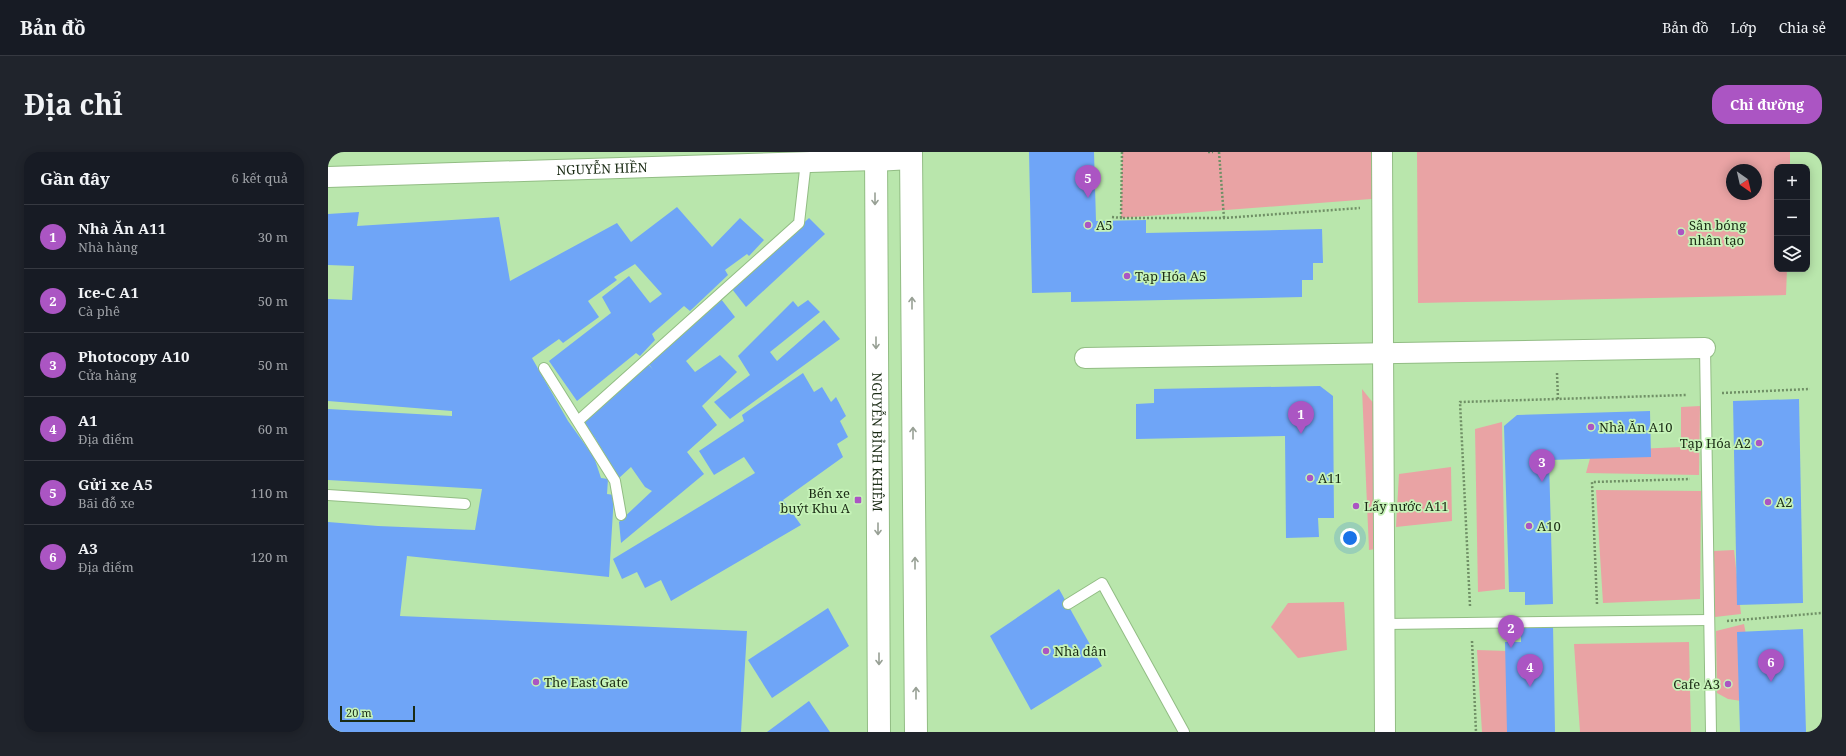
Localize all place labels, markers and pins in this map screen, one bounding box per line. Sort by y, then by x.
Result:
pin: 5 [1075,165,1101,198]
place label: A5 [1096,216,1112,234]
place label: Sân bóng nhân tạo [1689,216,1746,249]
marker: A5 [1083,220,1093,230]
marker: Sân bóng nhân tạo [1676,227,1686,237]
place label: Tạp Hóa A5 [1135,267,1206,285]
marker: Tạp Hóa A5 [1122,271,1132,281]
pin: 1 [1288,401,1314,434]
place label: Nhà Ăn A10 [1599,418,1673,436]
marker: Nhà Ăn A10 [1586,422,1596,432]
place label: Tạp Hóa A2 [1680,434,1751,452]
marker: Tạp Hóa A2 [1754,438,1764,448]
pin: 3 [1529,449,1555,482]
place label: A11 [1318,469,1342,487]
marker: A11 [1305,473,1315,483]
place label: Bến xe buýt Khu A [780,484,851,517]
place label: A2 [1776,493,1792,511]
marker: Bến xe buýt Khu A [853,495,863,505]
place label: Lấy nước A11 [1364,497,1448,515]
marker: A2 [1763,497,1773,507]
marker: Lấy nước A11 [1351,501,1361,511]
place label: A10 [1537,517,1561,535]
marker: A10 [1524,521,1534,531]
pin: 2 [1498,615,1524,648]
place label: Nhà dân [1054,642,1107,660]
marker: Nhà dân [1041,646,1051,656]
pin: 6 [1758,649,1784,682]
pin: 4 [1517,654,1543,687]
place label: The East Gate [544,673,628,691]
place label: Cafe A3 [1673,675,1720,693]
marker: The East Gate [531,677,541,687]
marker: Cafe A3 [1723,679,1733,689]

